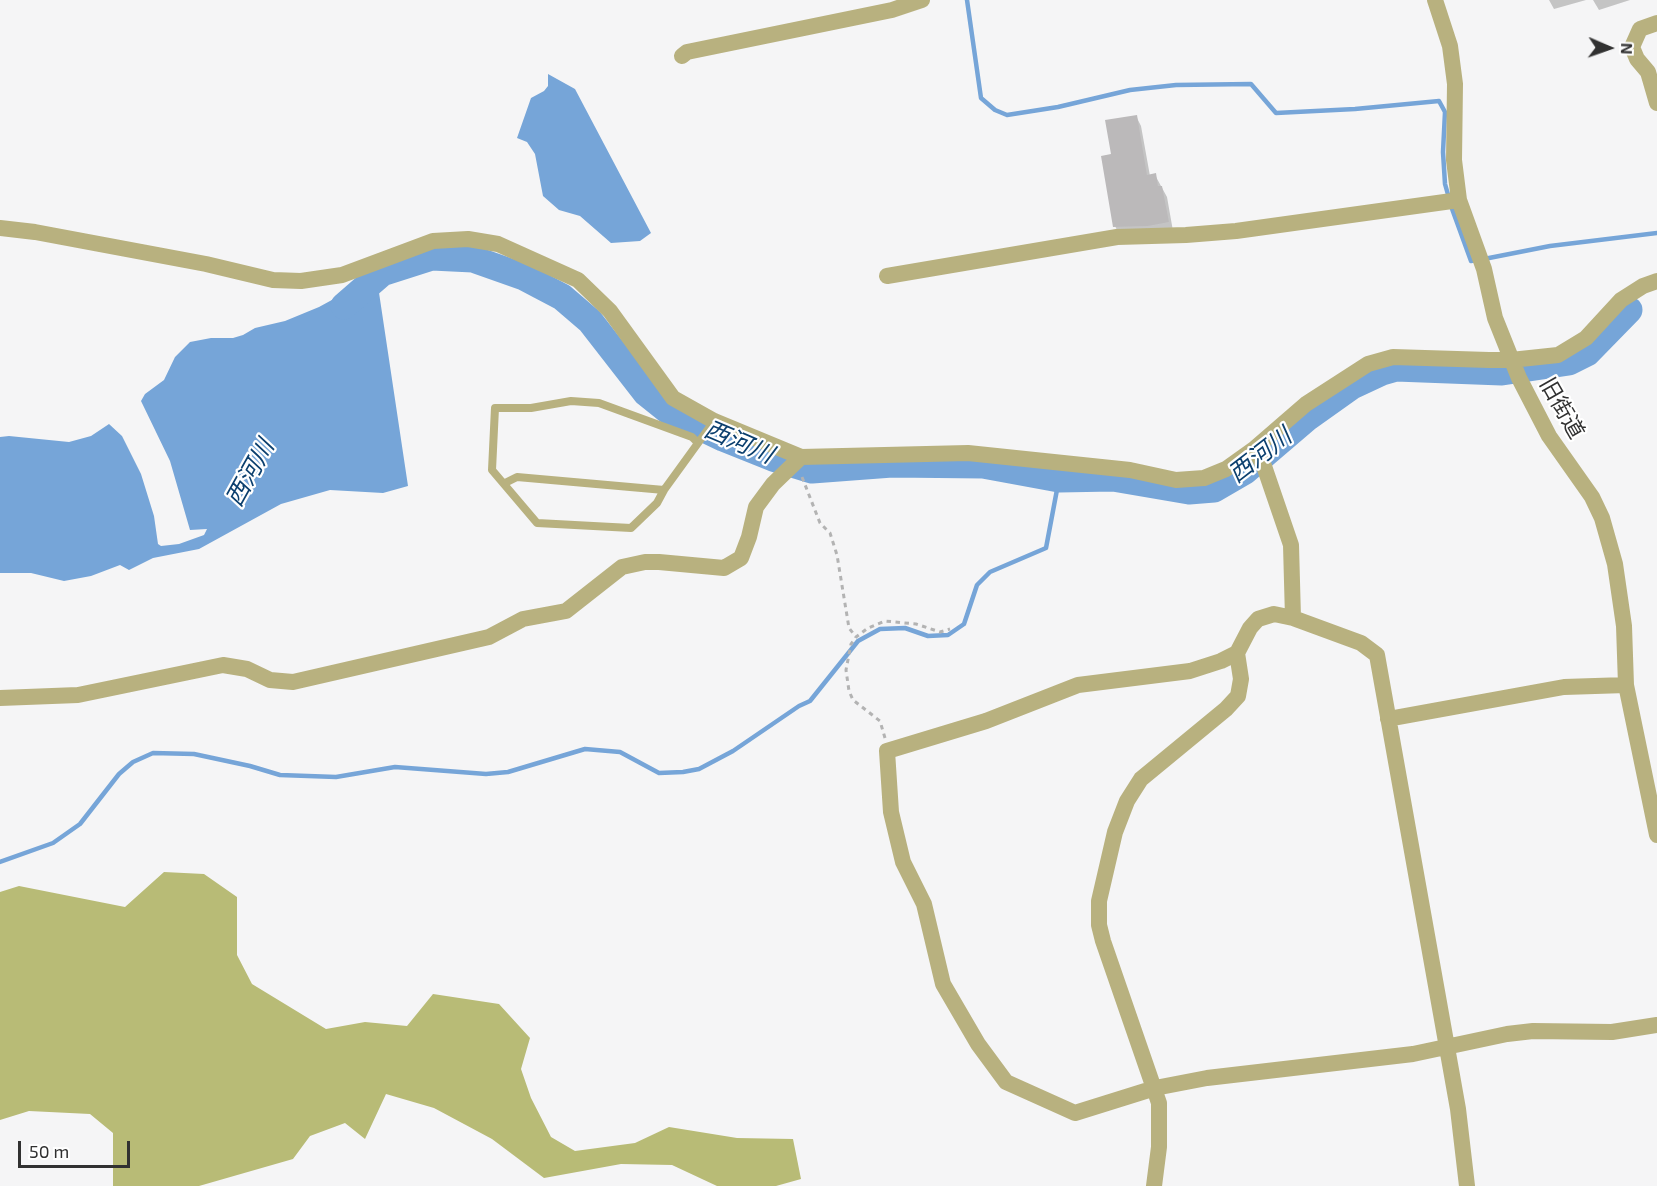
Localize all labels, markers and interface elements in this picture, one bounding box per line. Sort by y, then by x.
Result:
north arrow [1579,18,1639,78]
text: N [1618,43,1637,55]
street label: 旧街道 [1534,373,1590,443]
water label: 西河川 [700,415,778,469]
water label: 西河川 [1223,421,1297,489]
water label: 西河川 [220,435,280,511]
scale bar [21,1129,134,1167]
text: 50 m [29,1140,69,1162]

